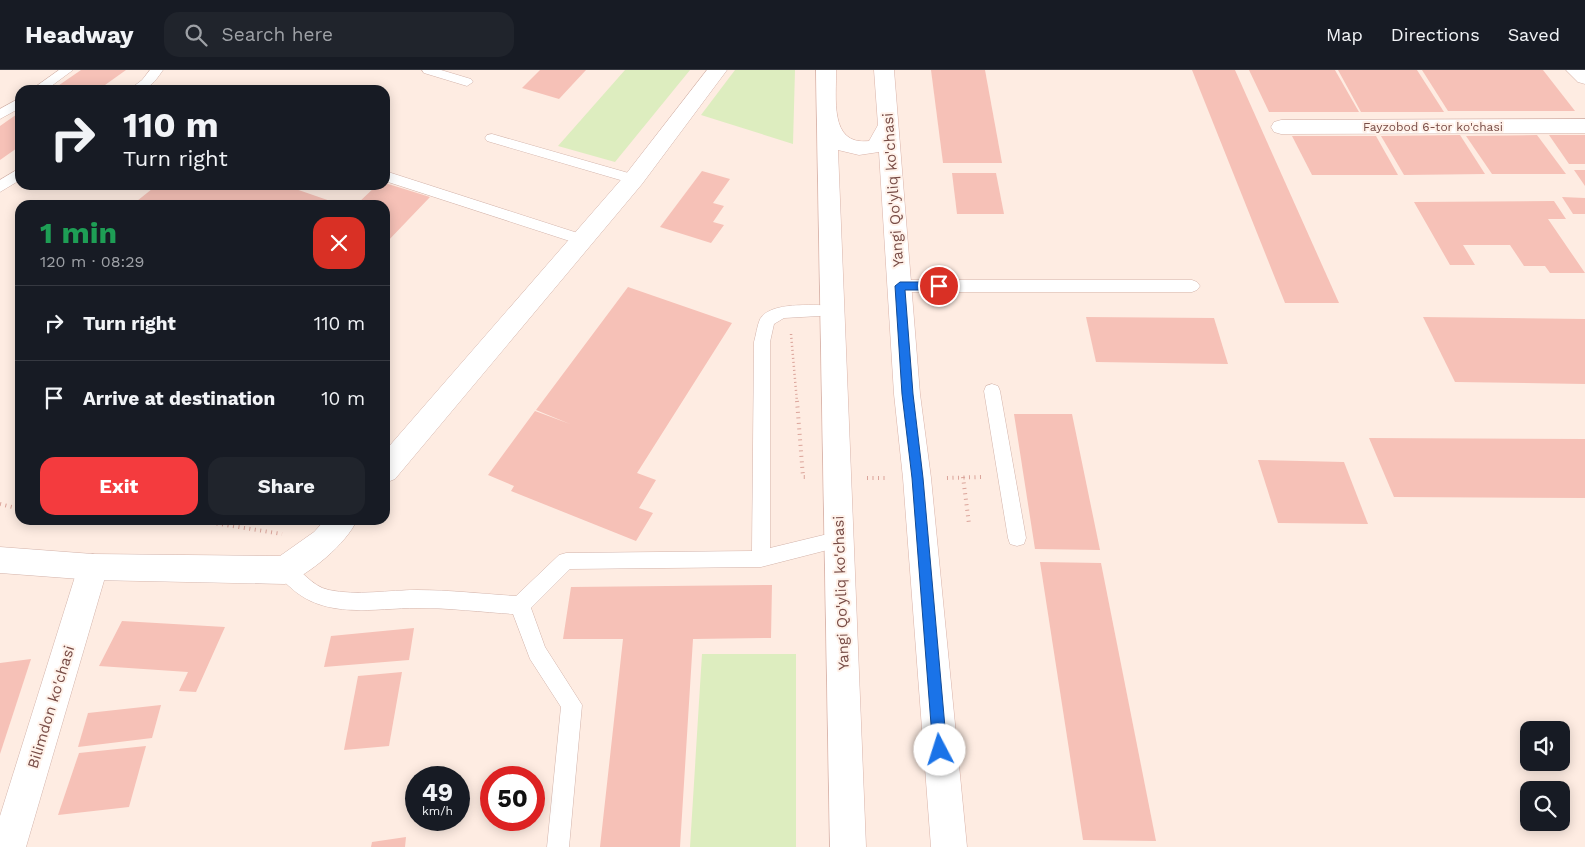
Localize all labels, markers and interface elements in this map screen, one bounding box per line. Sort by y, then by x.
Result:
search box [164,12,514,57]
text: Headway [25,21,134,49]
icon: search [182,21,210,49]
text: Search here [222,23,333,46]
text: Map [1326,24,1363,45]
text: Directions [1391,24,1480,45]
text: Saved [1508,24,1560,45]
text: 110 m [123,104,219,146]
icon: right [40,105,105,170]
street label: Yangi Qo'yliq ko'chasi [879,112,907,268]
street label: Fayzobod 6-tor ko'chasi [1363,120,1503,134]
text: Turn right [123,146,228,171]
text: 1 min [40,215,117,250]
button: close [313,217,365,269]
text: 120 m · 08:29 [40,252,145,271]
pin [918,265,960,307]
icon: arrive [925,272,953,300]
icon: right [40,309,68,337]
text: Turn right [83,312,176,335]
text: 110 m [314,312,365,335]
icon: arrive [40,384,68,412]
text: Arrive at destination [83,387,275,410]
text: 10 m [321,387,365,410]
button: Exit [40,457,198,515]
button: Share [208,457,365,515]
street label: Yangi Qo'yliq ko'chasi [829,515,853,671]
street label: Bilimdon ko'chasi [24,643,78,771]
map controls [1520,721,1570,831]
button: sound [1520,721,1570,771]
position arrow [913,723,965,775]
speed limit sign: 50 [480,766,545,831]
text: 49 [422,778,453,807]
button: search [1520,781,1570,831]
text: km/h [422,804,453,818]

